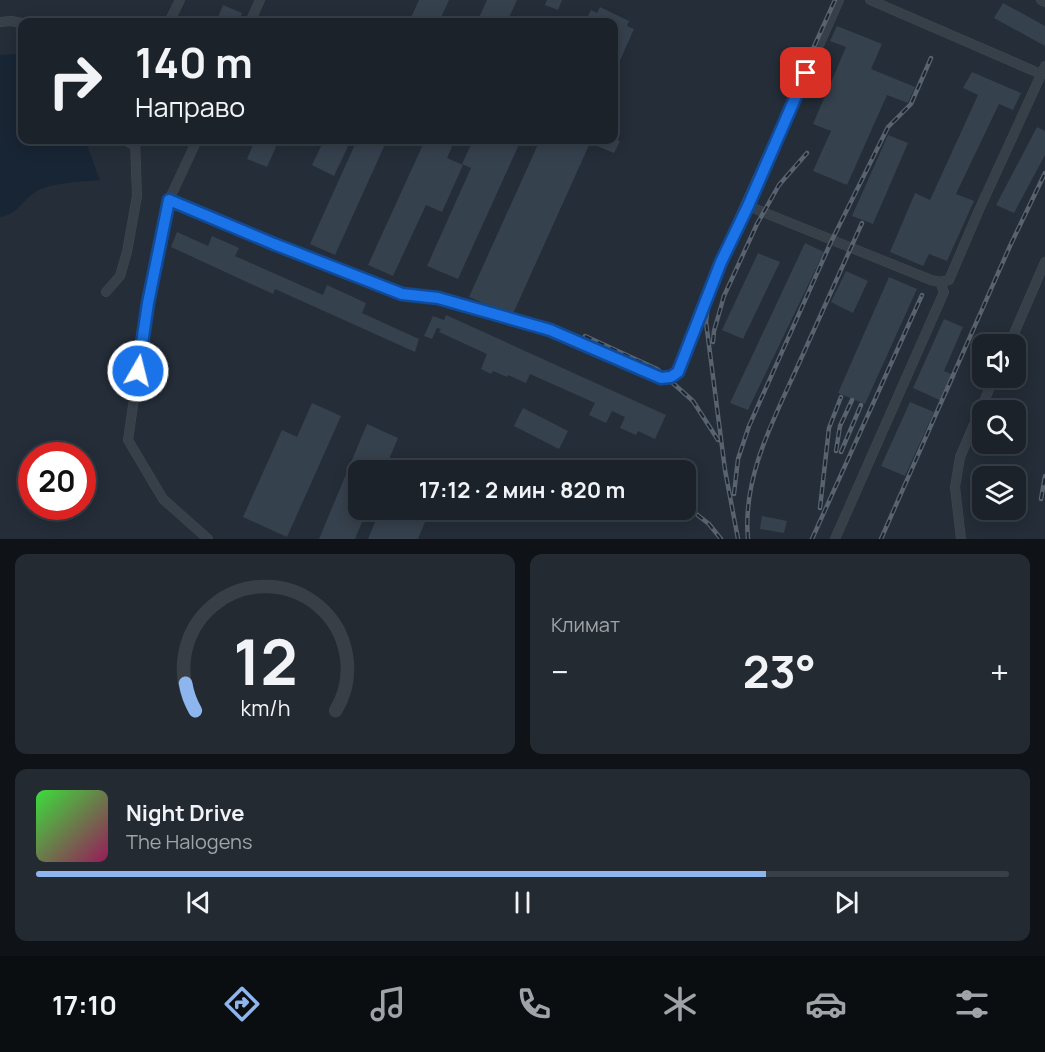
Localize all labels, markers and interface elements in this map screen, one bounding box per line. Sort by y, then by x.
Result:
text: 140 m [135,33,253,91]
icon: right [36,42,114,120]
pin [780,47,831,98]
icon: arrive [789,56,822,89]
text: Направо [135,88,245,125]
map controls [972,334,1026,520]
button: sound [972,334,1026,388]
position arrow [106,339,170,403]
button: search [972,400,1026,454]
speed limit sign: 20 [18,442,96,520]
button: layers [972,466,1026,520]
text: 17:12 · 2 мин · 820 m [419,475,625,505]
text: Климат [551,611,620,638]
text: 12 [233,618,297,704]
text: 23° [743,640,816,702]
text: − [551,649,569,694]
text: + [990,649,1009,694]
text: km/h [240,693,290,722]
text: Night Drive [126,798,245,828]
text: The Halogens [126,828,252,855]
icon: previous [182,886,215,919]
icon: pause [506,886,539,919]
icon: next [830,886,863,919]
icon: directions [221,983,263,1025]
icon: music [367,983,409,1025]
icon: phone [513,983,555,1025]
icon: climate [659,983,701,1025]
icon: car [805,983,847,1025]
icon: filters [951,983,993,1025]
text: 17:10 [52,986,117,1023]

